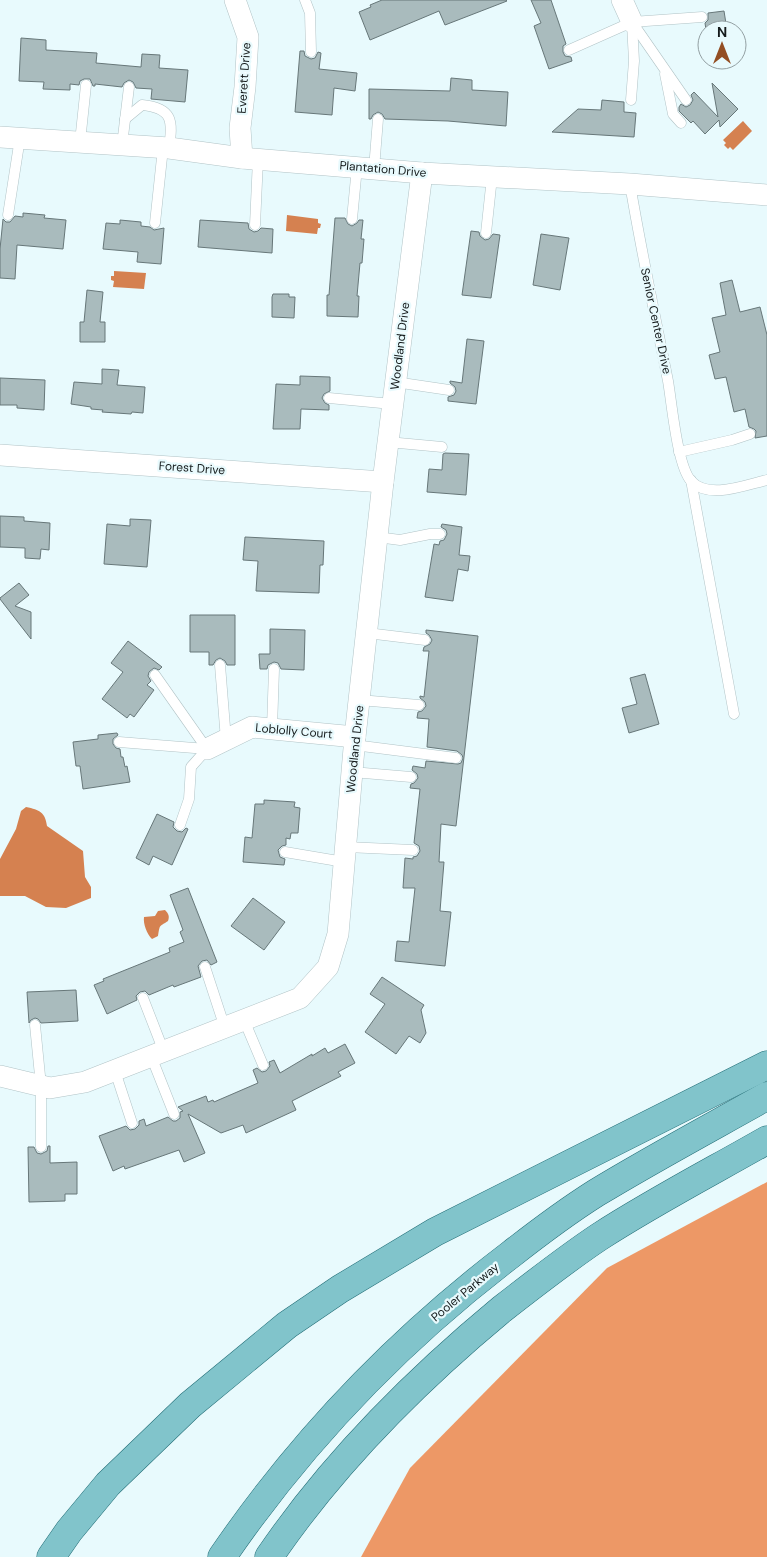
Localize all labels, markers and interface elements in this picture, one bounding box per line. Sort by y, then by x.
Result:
north arrow [697,20,747,70]
text: N [717,23,727,41]
street label: Everett Drive [234,42,254,114]
street label: Plantation Drive [339,157,427,181]
street label: Senior Center Drive [637,267,675,376]
street label: Woodland Drive [387,301,413,391]
street label: Forest Drive [158,458,226,478]
street label: Woodland Drive [342,704,368,794]
street label: Loblolly Court [255,720,334,742]
street label: Pooler Parkway [428,1259,502,1325]

